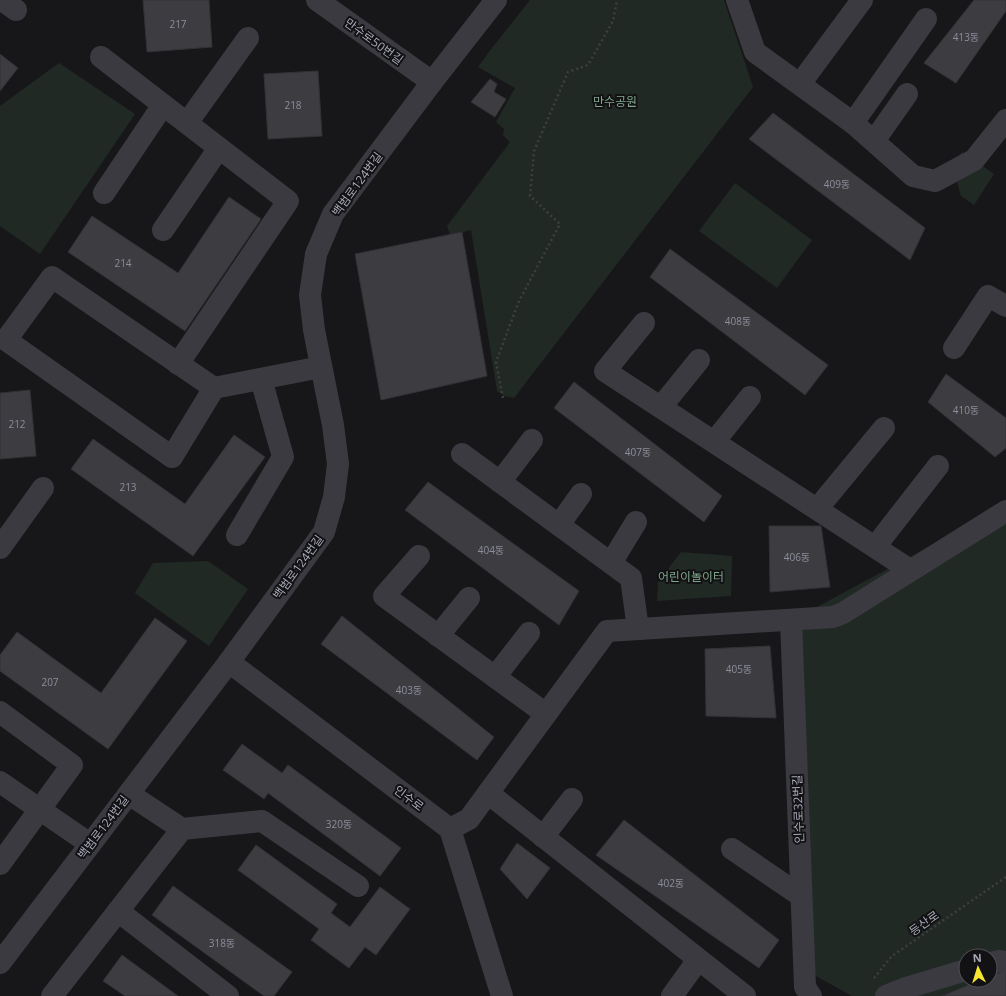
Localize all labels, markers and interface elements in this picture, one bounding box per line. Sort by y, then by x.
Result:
street label: 만수로50번길 [341,14,407,68]
house number: 217 [169,17,187,31]
house number: 413동 [953,30,979,44]
park label: 만수공원 [593,93,637,110]
house number: 218 [284,98,302,112]
street label: 백범로124번길 [328,148,386,220]
house number: 409동 [824,177,850,191]
house number: 214 [114,256,132,270]
house number: 408동 [725,314,751,328]
house number: 410동 [953,403,979,417]
house number: 212 [8,417,26,431]
house number: 407동 [625,445,651,459]
house number: 213 [119,480,137,494]
street label: 백범로124번길 [269,531,327,603]
house number: 404동 [478,543,504,557]
house number: 406동 [784,550,810,564]
park label: 어린이놀이터 [658,568,724,585]
house number: 405동 [726,662,752,676]
house number: 207 [41,675,59,689]
house number: 403동 [396,683,422,697]
street label: 인수로32번길 [788,774,808,844]
street label: 인수로 [391,781,427,815]
street label: 백범로124번길 [73,792,133,862]
house number: 320동 [326,817,352,831]
house number: 402동 [658,876,684,890]
street label: 등산로 [906,907,942,939]
house number: 318동 [209,936,235,950]
north arrow [958,948,998,988]
text: N [972,950,982,965]

